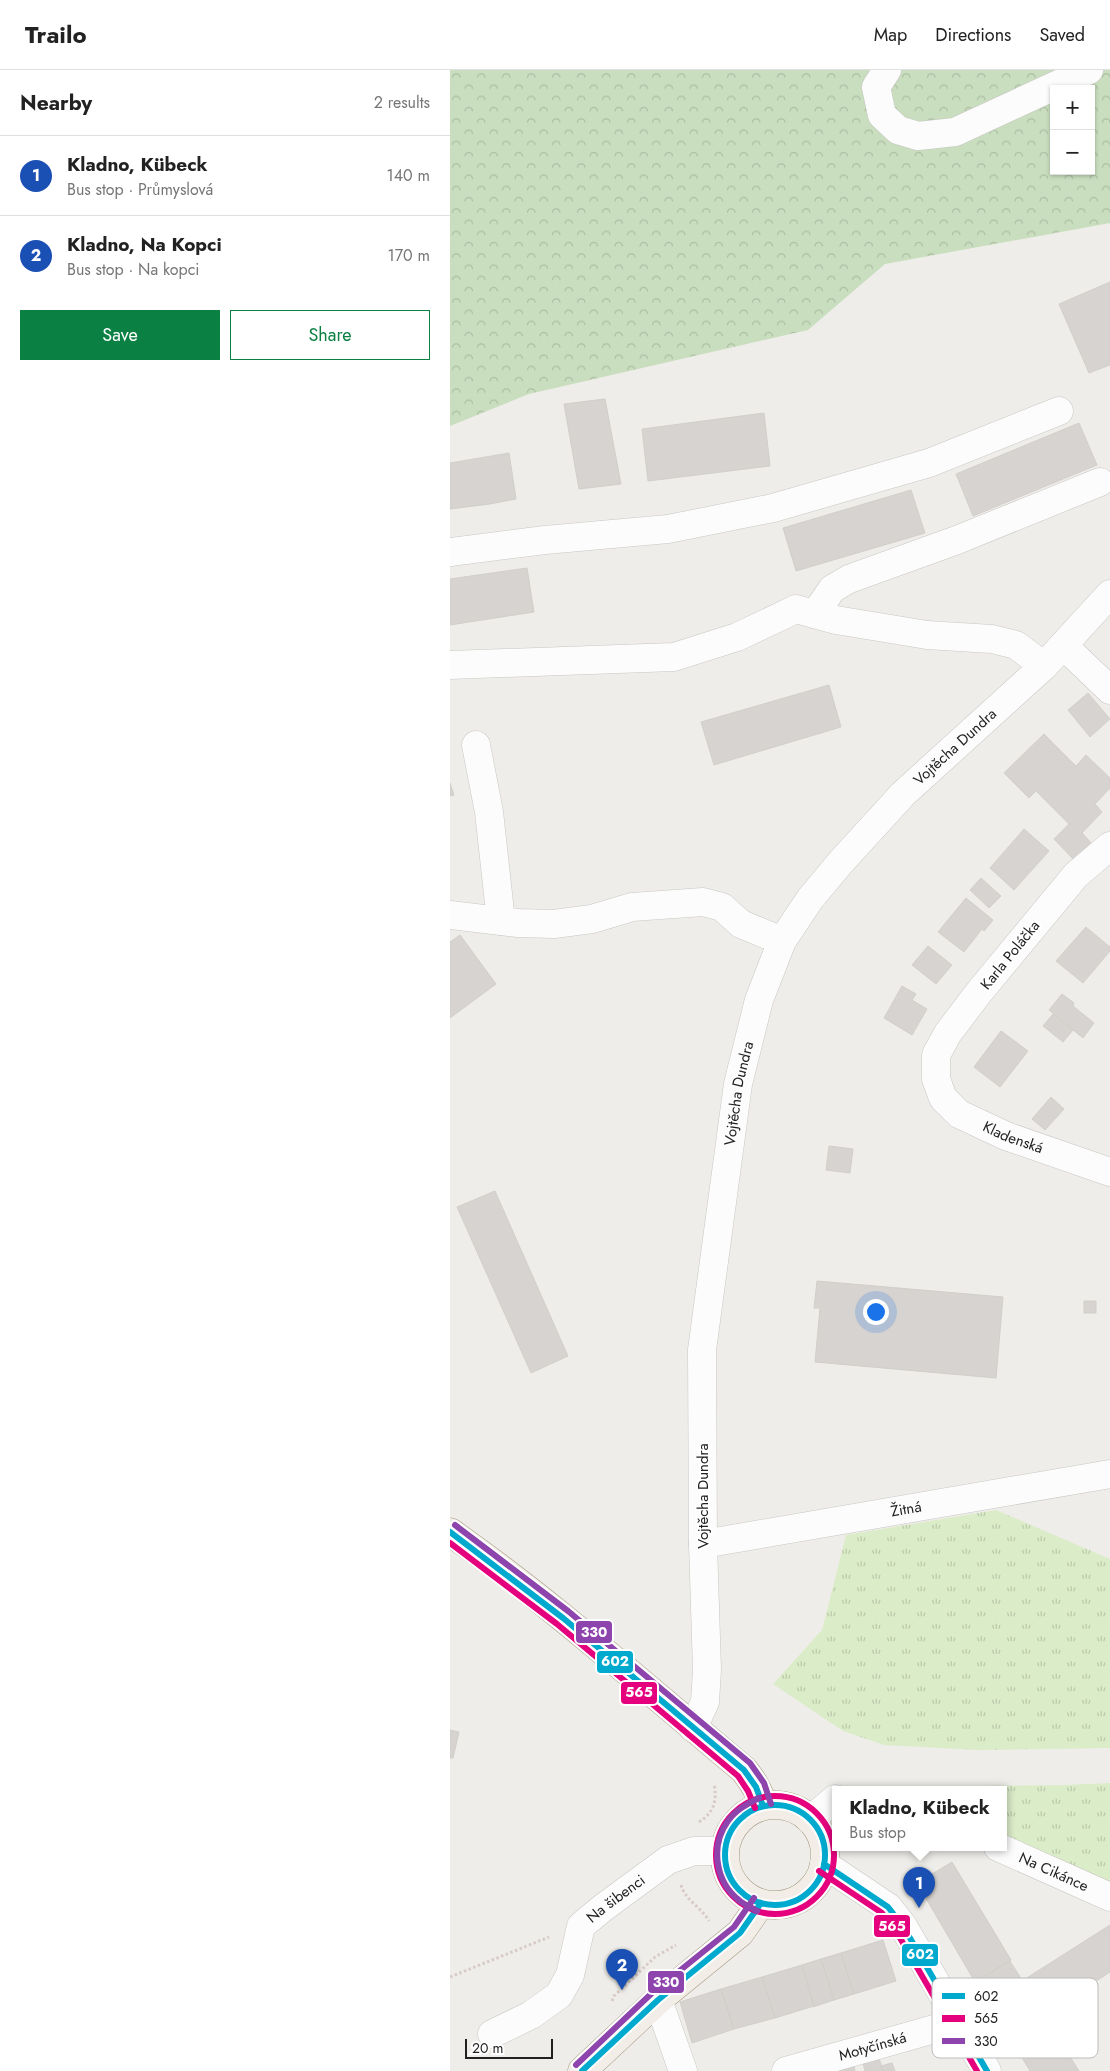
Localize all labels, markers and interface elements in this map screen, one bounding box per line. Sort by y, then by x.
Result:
text: Trailo [25,17,87,52]
text: Map [874,22,907,48]
text: Directions [935,22,1011,48]
text: Saved [1039,22,1085,48]
map controls [1050,85,1095,175]
button: + [1050,85,1095,130]
text: Nearby [20,88,92,118]
text: 2 results [374,91,430,114]
button: − [1050,130,1095,175]
text: Kladno, Kübeck [67,151,208,178]
text: 1 [32,164,40,187]
text: 140 m [387,164,430,187]
text: Bus stop · Průmyslová [67,178,213,201]
text: Kladno, Na Kopci [67,231,222,258]
text: 2 [31,244,41,267]
text: 170 m [388,244,430,267]
text: Bus stop · Na kopci [67,258,199,281]
button: Save [20,310,220,360]
button: Share [230,310,430,360]
street label: Vojtěcha Dundra [908,703,1001,791]
street label: Karla Poláčka [975,916,1045,994]
street label: Vojtěcha Dundra [719,1039,759,1147]
street label: Kladenská [979,1116,1046,1159]
your location [863,1299,889,1325]
street label: Vojtěcha Dundra [692,1443,714,1549]
street label: Žitná [889,1496,923,1523]
line badge: 330 [575,1620,613,1644]
text: 330 [581,1622,607,1642]
line badge: 602 [596,1650,634,1674]
text: 602 [601,1651,629,1671]
line badge: 565 [620,1681,658,1705]
text: 565 [625,1682,653,1702]
popup [832,1786,1007,1851]
text: Kladno, Kübeck [849,1794,990,1821]
text: Bus stop [849,1821,906,1844]
street label: Na Cikánce [1015,1847,1092,1897]
pin: 1 [903,1867,935,1908]
street label: Na šibenci [582,1869,650,1928]
line badge: 565 [873,1914,911,1938]
text: 565 [878,1916,906,1936]
line badge: 602 [901,1943,939,1967]
text: 602 [906,1944,934,1964]
pin: 2 [606,1949,638,1990]
line badge: 330 [647,1970,685,1994]
text: 330 [653,1972,679,1992]
legend [932,1978,1098,2058]
text: 602 [974,1986,998,2006]
text: 565 [974,2008,998,2028]
street label: Motyčínská [836,2026,909,2066]
text: 330 [974,2031,998,2051]
scale bar [465,2036,552,2059]
text: 20 m [472,2038,504,2058]

